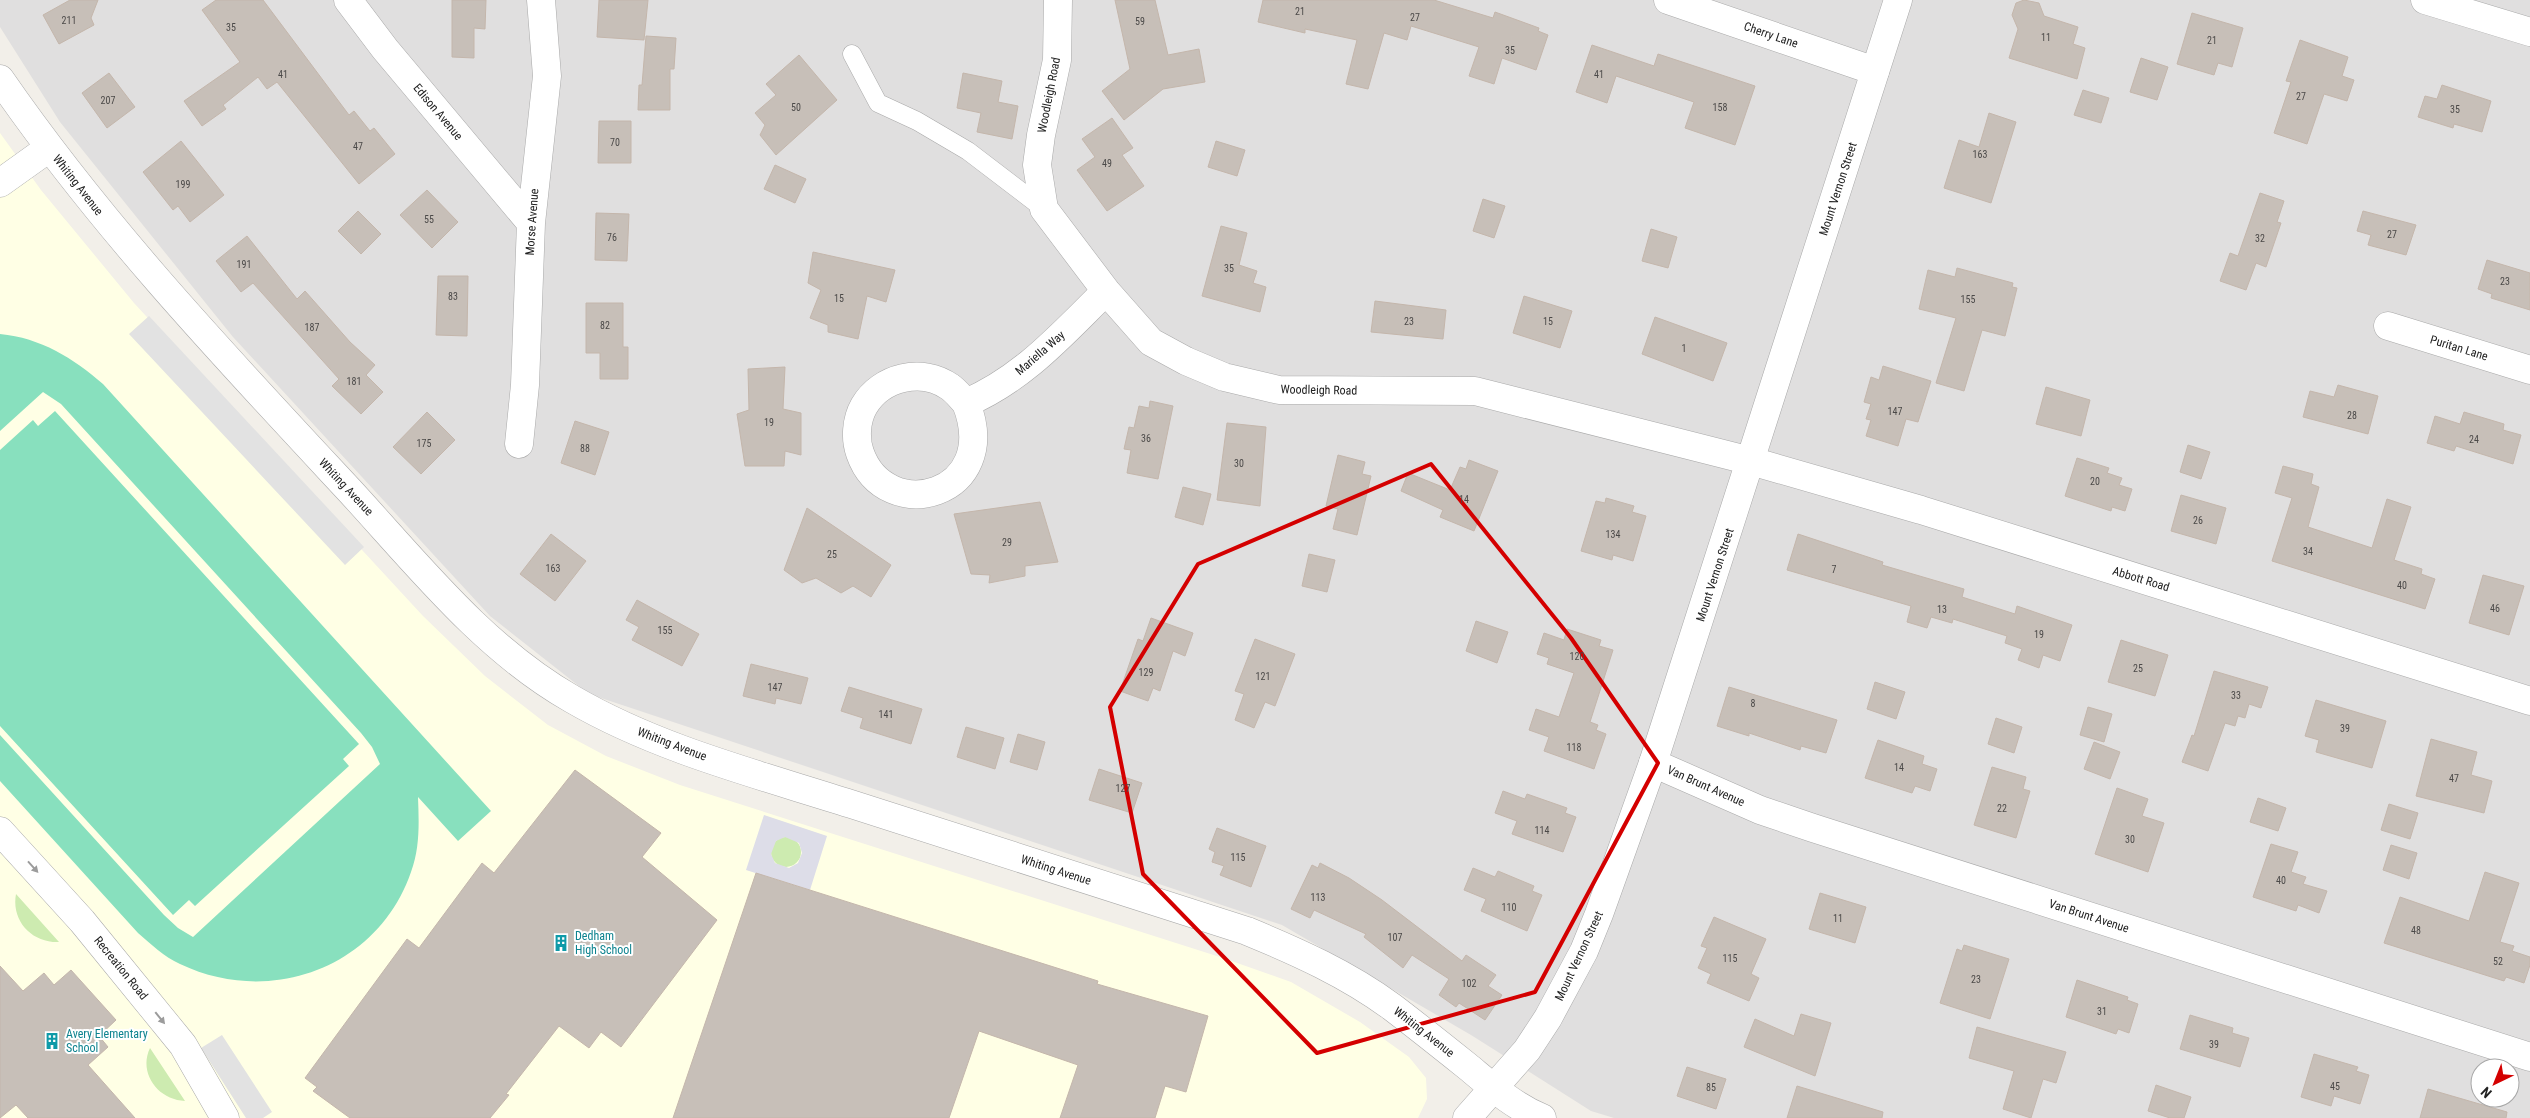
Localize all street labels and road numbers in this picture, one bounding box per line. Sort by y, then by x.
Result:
street label: Cherry Lane [1742,19,1800,51]
street label: Woodleigh Road [1035,56,1063,134]
street label: Edison Avenue [410,81,466,143]
street label: Mount Vernon Street [1816,140,1860,237]
street label: Whiting Avenue [50,152,106,218]
street label: Morse Avenue [523,188,541,256]
street label: Mariella Way [1013,328,1067,378]
street label: Puritan Lane [2428,333,2490,364]
street label: Woodleigh Road [1281,382,1357,398]
street label: Whiting Avenue [316,456,376,519]
street label: Mount Vernon Street [1693,526,1737,623]
street label: Abbott Road [2111,564,2171,594]
street label: Whiting Avenue [635,724,709,764]
street label: Van Brunt Avenue [1665,763,1747,810]
street label: Whiting Avenue [1019,852,1093,888]
street label: Van Brunt Avenue [2047,896,2131,936]
street label: Mount Vernon Street [1552,909,1606,1003]
street label: Recreation Road [91,933,151,1003]
street label: Whiting Avenue [1391,1004,1457,1060]

